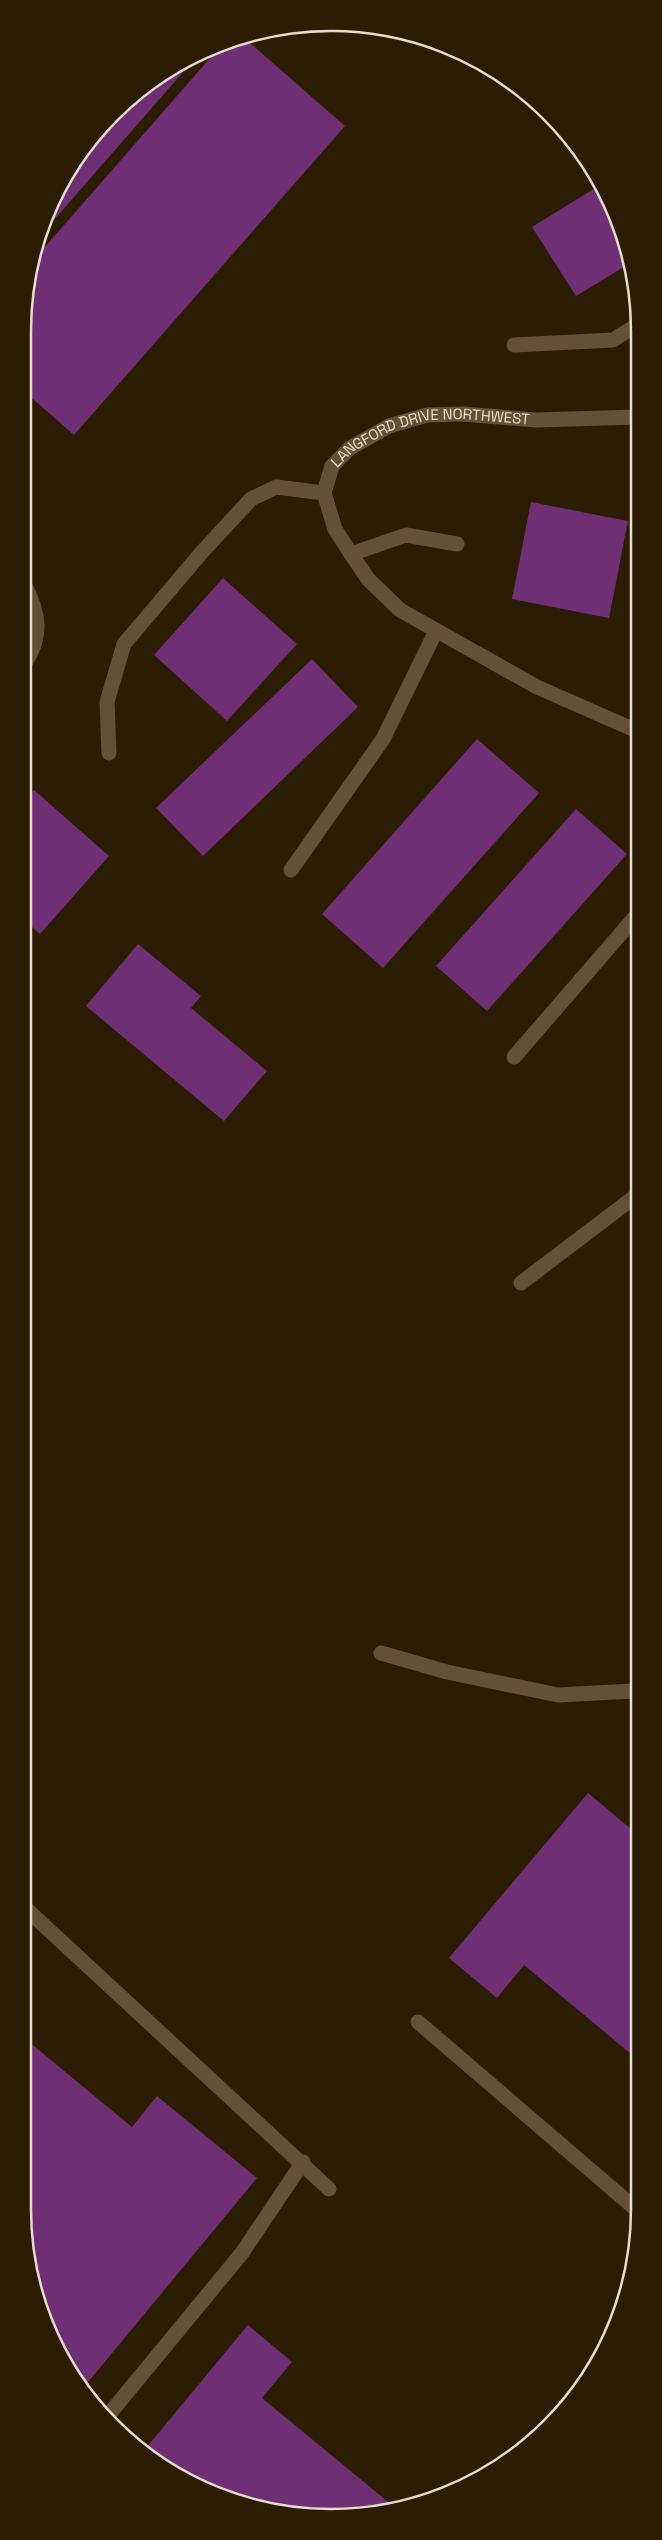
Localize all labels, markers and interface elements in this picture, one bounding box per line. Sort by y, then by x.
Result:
street label: LANGFORD DRIVE NORTHWEST [326,404,531,471]

